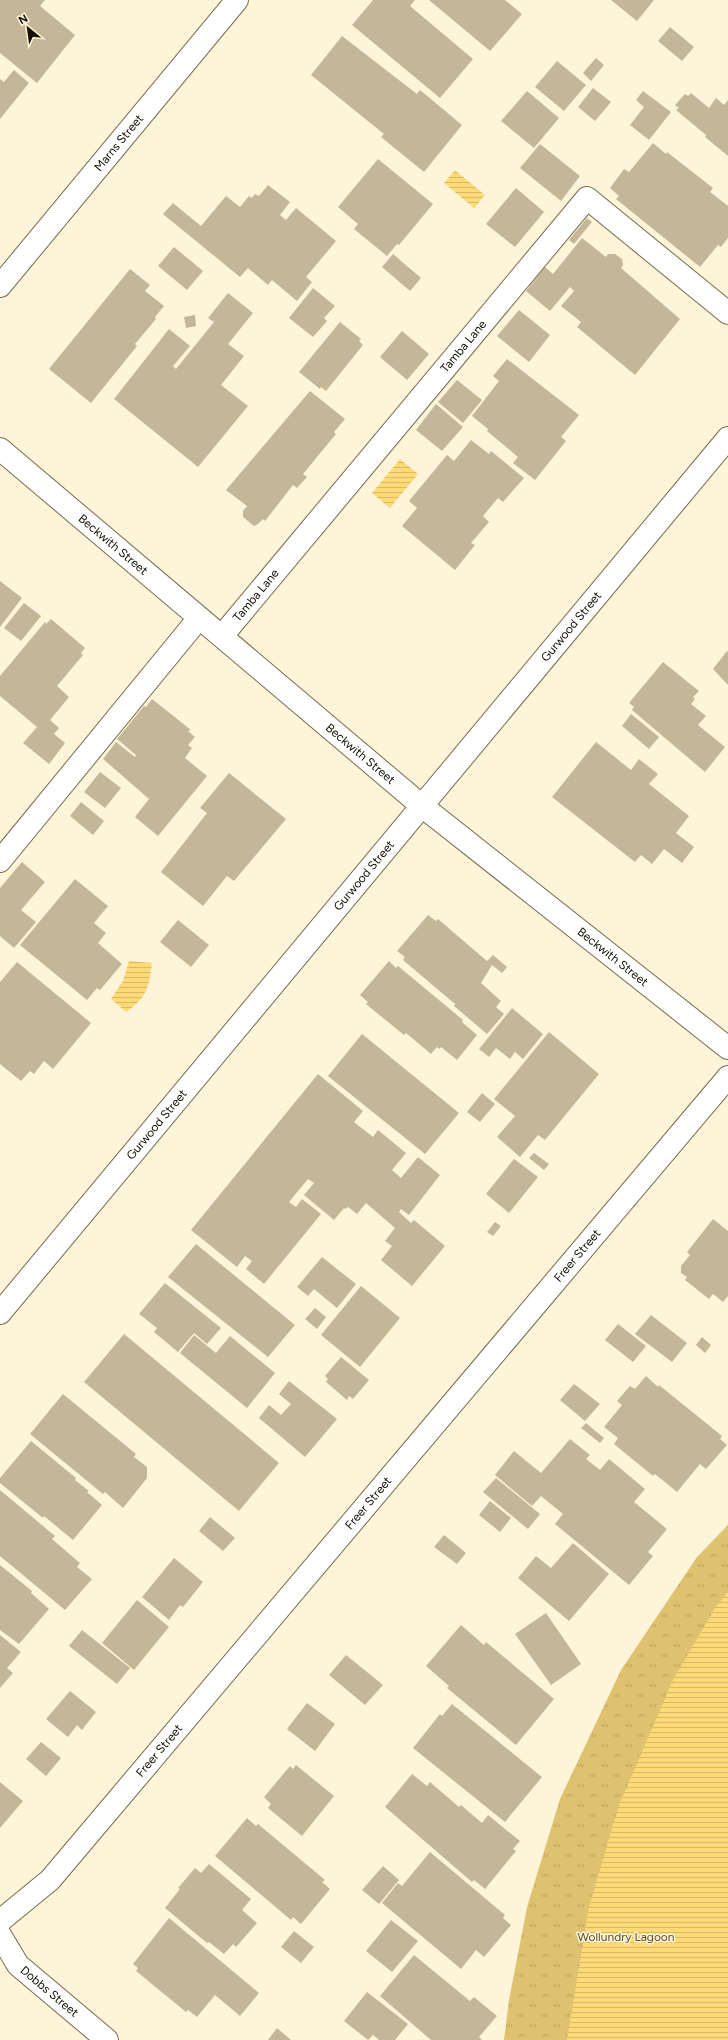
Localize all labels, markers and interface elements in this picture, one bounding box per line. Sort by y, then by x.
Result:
north arrow [8,8,48,48]
text: N [17,12,30,27]
street label: Marns Street [91,111,146,174]
street label: Tamba Lane [437,317,489,375]
street label: Beckwith Street [76,511,151,578]
street label: Tamba Lane [230,566,282,624]
street label: Gurwood Street [538,588,605,664]
street label: Beckwith Street [323,721,398,787]
street label: Gurwood Street [331,837,397,913]
street label: Beckwith Street [575,925,651,989]
street label: Gurwood Street [124,1086,190,1162]
street label: Freer Street [551,1226,604,1285]
street label: Freer Street [342,1474,395,1532]
street label: Freer Street [133,1721,186,1780]
park label: Wollundry Lagoon [577,1930,675,1944]
street label: Dobbs Street [17,1963,82,2020]

